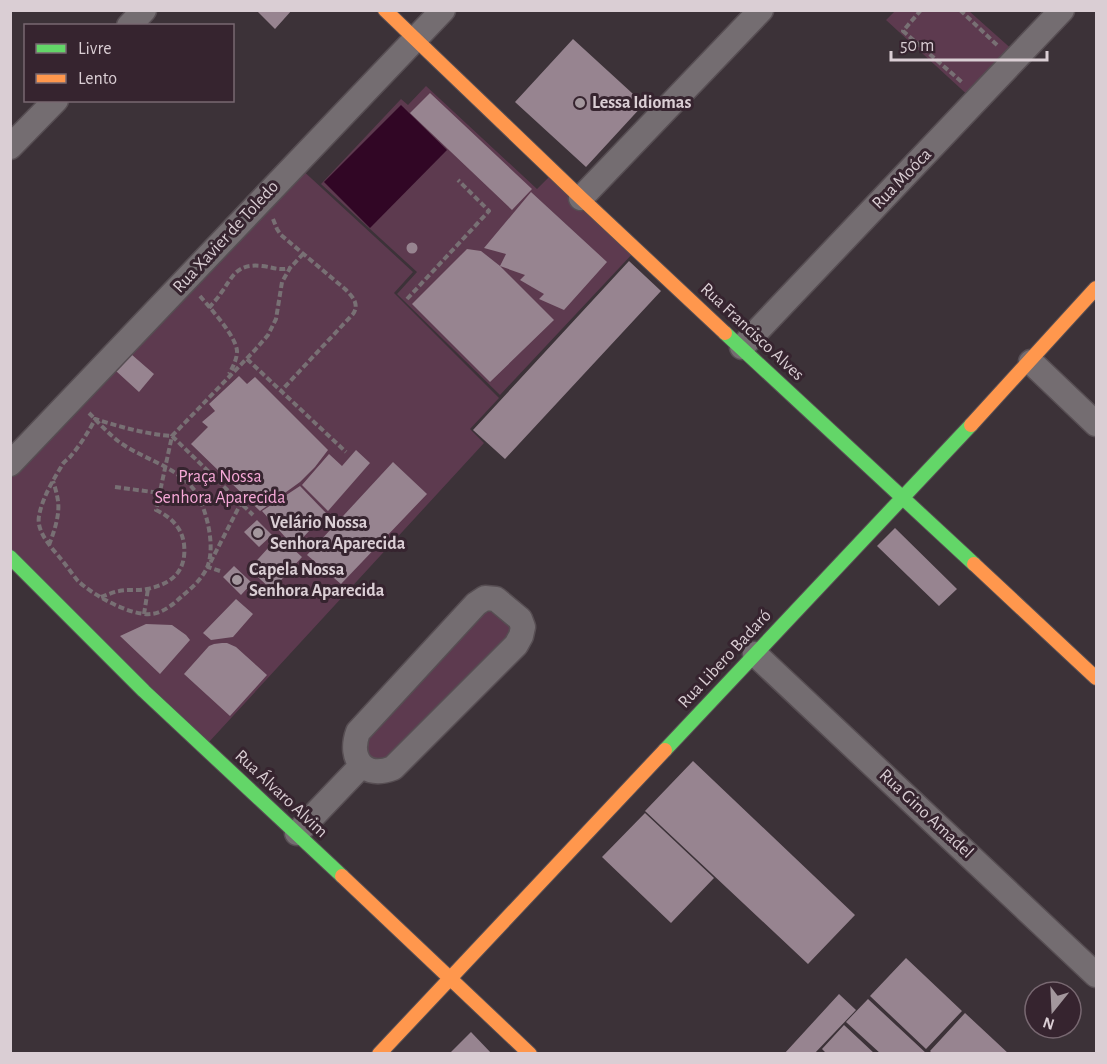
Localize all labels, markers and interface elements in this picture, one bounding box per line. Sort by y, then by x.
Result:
legend [24,24,234,102]
scale bar [891,24,1047,62]
text: 50 m [900,37,934,55]
text: Livre [78,40,112,58]
text: Lento [78,70,117,88]
place label: Lessa Idiomas [592,94,691,112]
marker: Lessa Idiomas [573,96,587,110]
street label: Rua Moóca [869,145,935,213]
street label: Rua Xavier de Toledo [170,177,282,296]
street label: Rua Francisco Alves [697,280,807,384]
park label: Praça Nossa Senhora Aparecida [154,468,286,507]
place label: Velário Nossa Senhora Aparecida [270,514,406,553]
marker: Velário Nossa Senhora Aparecida [251,526,265,540]
place label: Capela Nossa Senhora Aparecida [249,561,385,600]
marker: Capela Nossa Senhora Aparecida [230,573,244,587]
street label: Rua Libero Badaró [675,606,775,712]
street label: Rua Álvaro Alvim [231,745,333,841]
street label: Rua Gino Amadel [875,766,977,862]
north arrow [1023,980,1083,1040]
text: N [1041,1014,1056,1033]

